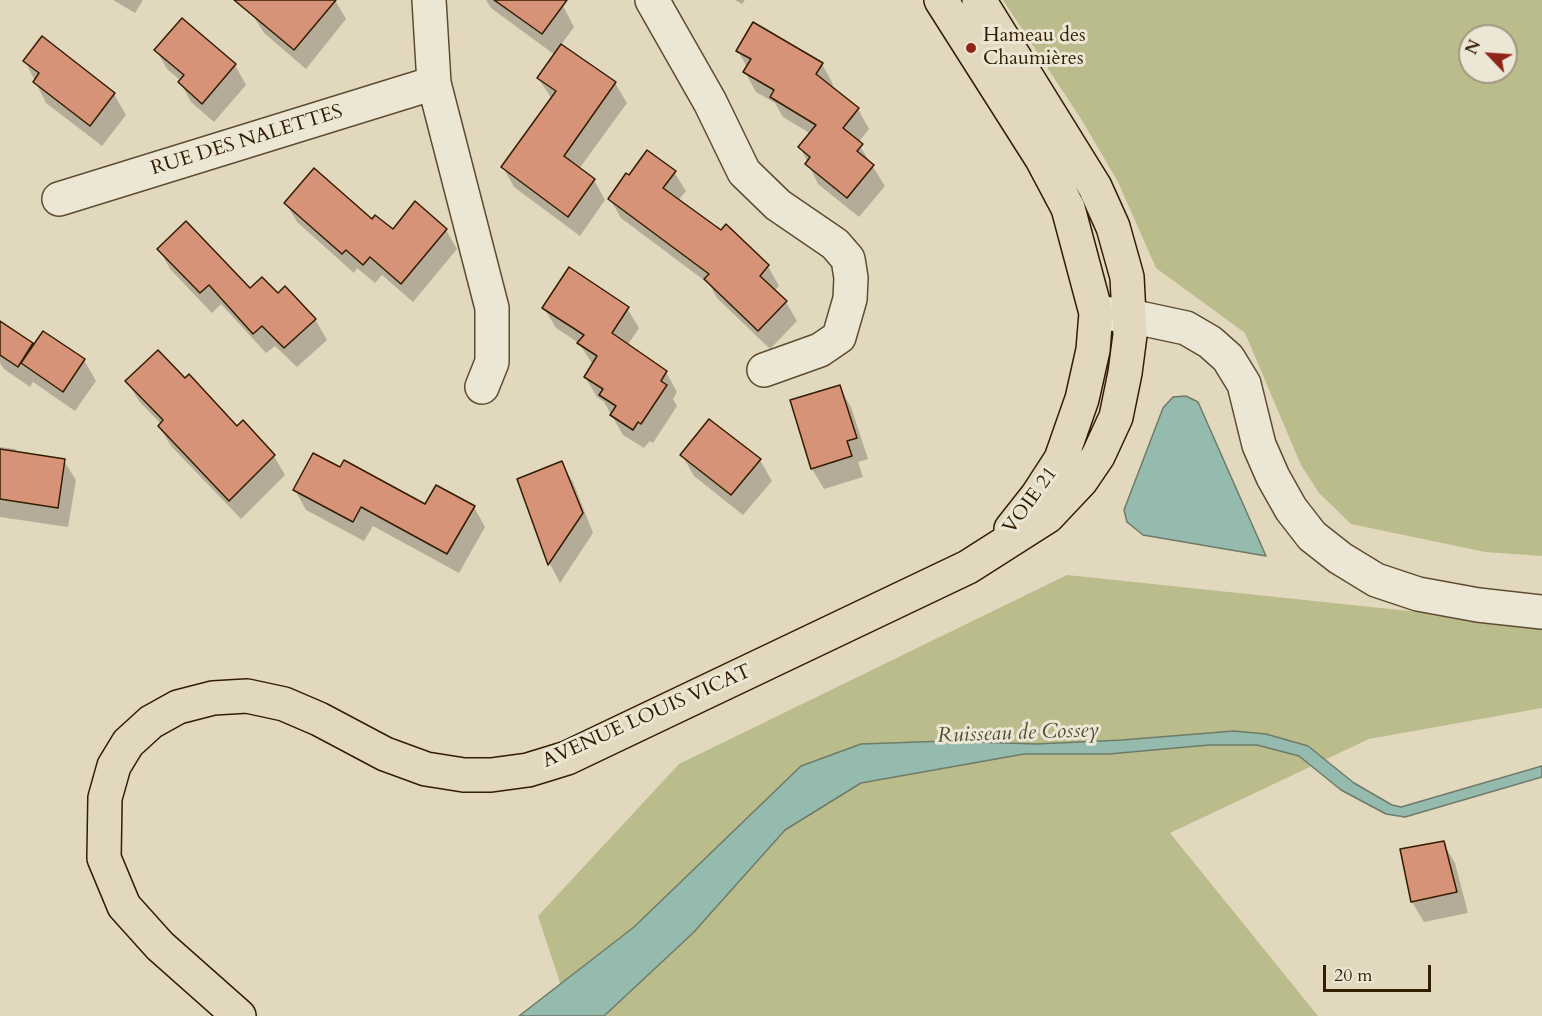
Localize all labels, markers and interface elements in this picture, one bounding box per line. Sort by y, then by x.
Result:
place label: Hameau des Chaumières [983,24,1086,71]
north arrow [1458,24,1518,84]
text: N [1461,36,1486,58]
marker: Hameau des Chaumières [964,41,978,55]
street label: RUE DES NALETTES [148,100,346,182]
street label: VOIE 21 [999,463,1063,539]
street label: AVENUE LOUIS VICAT [539,660,755,774]
water label: Ruisseau de Cossey [937,719,1099,749]
scale bar [1326,953,1434,991]
text: 20 m [1334,963,1373,988]

